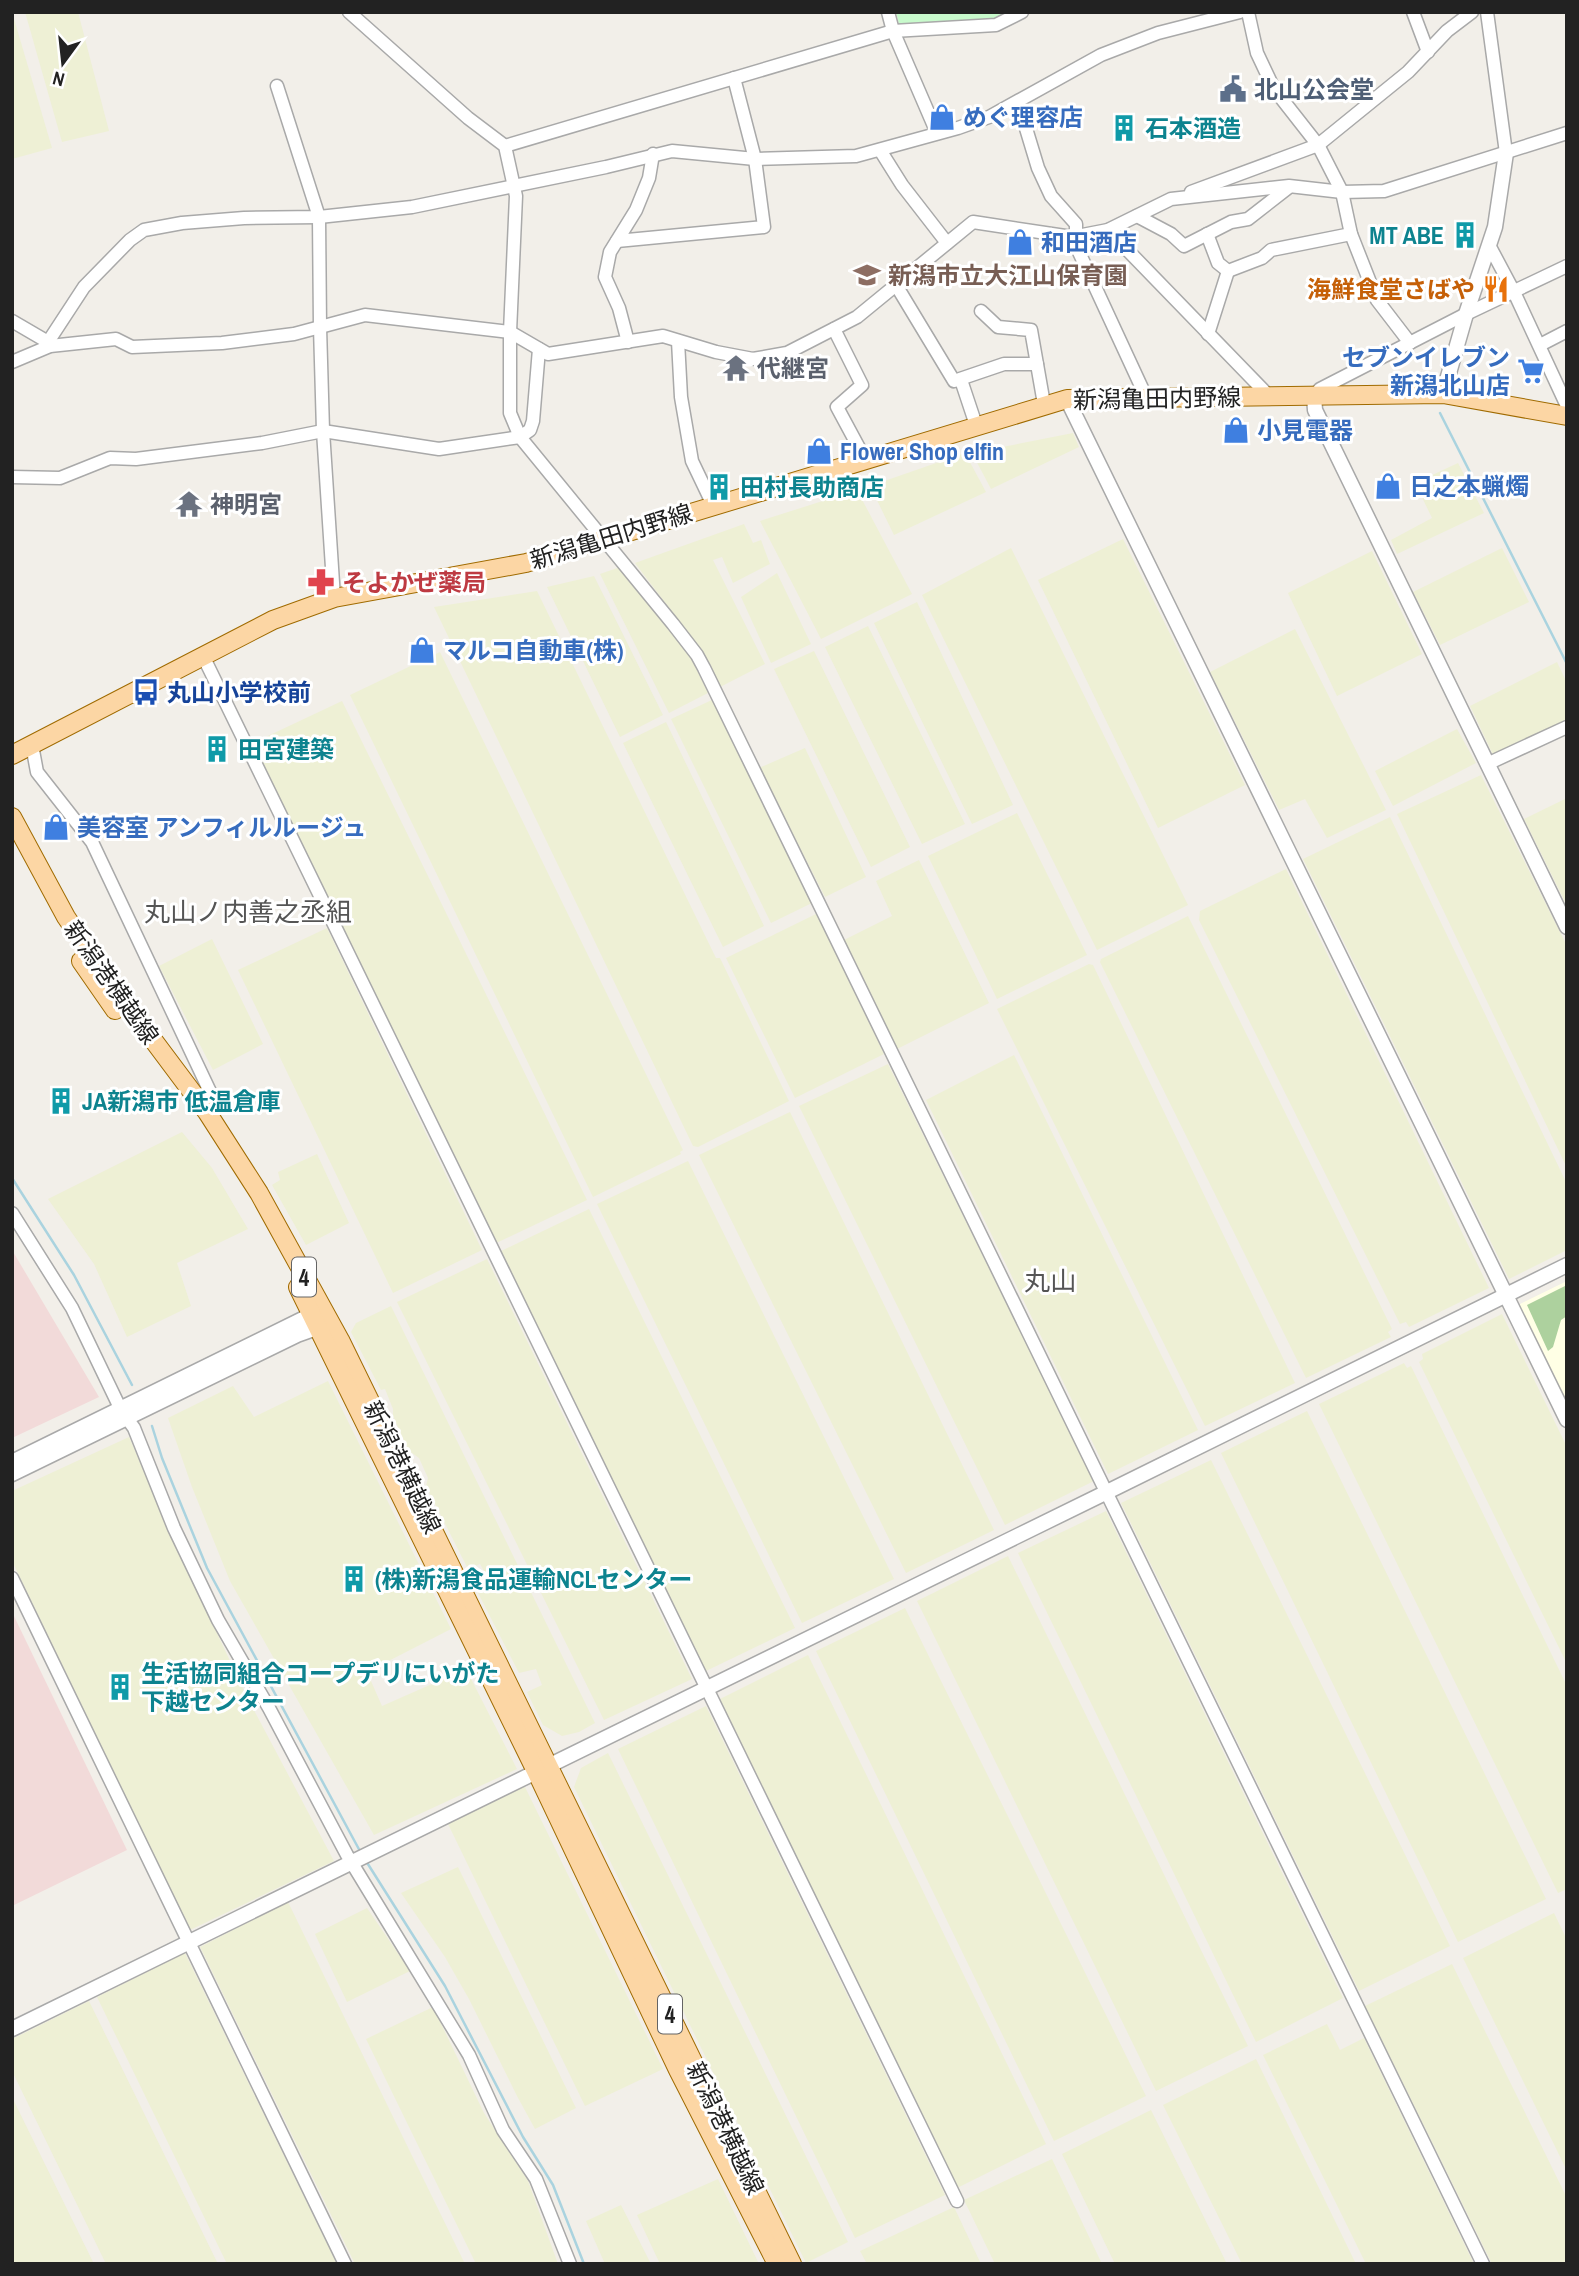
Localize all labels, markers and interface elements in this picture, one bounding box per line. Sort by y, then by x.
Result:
north arrow [28,28,98,98]
text: N [50,65,67,93]
place label: 北山公会堂 [1254,73,1374,105]
public building icon: 北山公会堂 [1218,74,1248,104]
place label: めぐ理容店 [963,101,1083,133]
shop icon: めぐ理容店 [927,102,957,132]
place label: 石本酒造 [1145,112,1241,144]
building icon: 石本酒造 [1109,113,1139,143]
place label: MT ABE [1369,219,1444,251]
building icon: MT ABE [1450,220,1480,250]
place label: 和田酒店 [1041,226,1137,258]
shop icon: 和田酒店 [1005,227,1035,257]
place label: 新潟市立大江山保育園 [888,259,1128,291]
school or university icon: 新潟市立大江山保育園 [852,260,882,290]
place label: 海鮮食堂さばや [1307,273,1475,305]
restaurant icon: 海鮮食堂さばや [1481,274,1511,304]
place label: セブンイレブン 新潟北山店 [1342,341,1510,401]
place label: 代継宮 [757,352,829,384]
temple icon: 代継宮 [721,353,751,383]
supermarket icon: セブンイレブン 新潟北山店 [1516,356,1546,386]
street label: 新潟亀田内野線 [1073,381,1241,415]
place label: 小見電器 [1257,414,1353,446]
shop icon: 小見電器 [1221,415,1251,445]
place label: Flower Shop elfin [840,435,1004,467]
shop icon: Flower Shop elfin [804,436,834,466]
place label: 日之本蝋燭 [1409,470,1529,502]
place label: 田村長助商店 [740,471,884,503]
shop icon: 日之本蝋燭 [1373,471,1403,501]
building icon: 田村長助商店 [704,472,734,502]
place label: 神明宮 [210,488,282,520]
temple icon: 神明宮 [174,489,204,519]
street label: 新潟亀田内野線 [526,496,696,576]
place label: そよかぜ薬局 [342,566,486,598]
pharmacy icon: そよかぜ薬局 [306,567,336,597]
place label: マルコ自動車(株) [443,634,624,666]
shop icon: マルコ自動車(株) [407,635,437,665]
place label: 丸山小学校前 [167,676,311,708]
bus stop icon: 丸山小学校前 [131,677,161,707]
place label: 田宮建築 [238,733,334,765]
building icon: 田宮建築 [202,734,232,764]
place label: 美容室 アンフィルルージュ [77,811,366,843]
shop icon: 美容室 アンフィルルージュ [41,812,71,842]
district label: 丸山ノ内善之丞組 [144,894,352,929]
street label: 新潟港横越線 [58,914,166,1050]
place label: JA新潟市 低温倉庫 [82,1085,281,1117]
building icon: JA新潟市 低温倉庫 [46,1086,76,1116]
road number: 4 [292,1258,316,1296]
district label: 丸山 [1024,1263,1076,1298]
street label: 新潟港横越線 [357,1395,449,1539]
place label: (株)新潟食品運輸NCLセンター [375,1563,693,1595]
building icon: (株)新潟食品運輸NCLセンター [339,1564,369,1594]
place label: 生活協同組合コープデリにいがた 下越センター [141,1657,500,1717]
building icon: 生活協同組合コープデリにいがた 下越センター [105,1672,135,1702]
road number: 4 [658,1994,682,2034]
street label: 新潟港横越線 [680,2056,772,2200]

